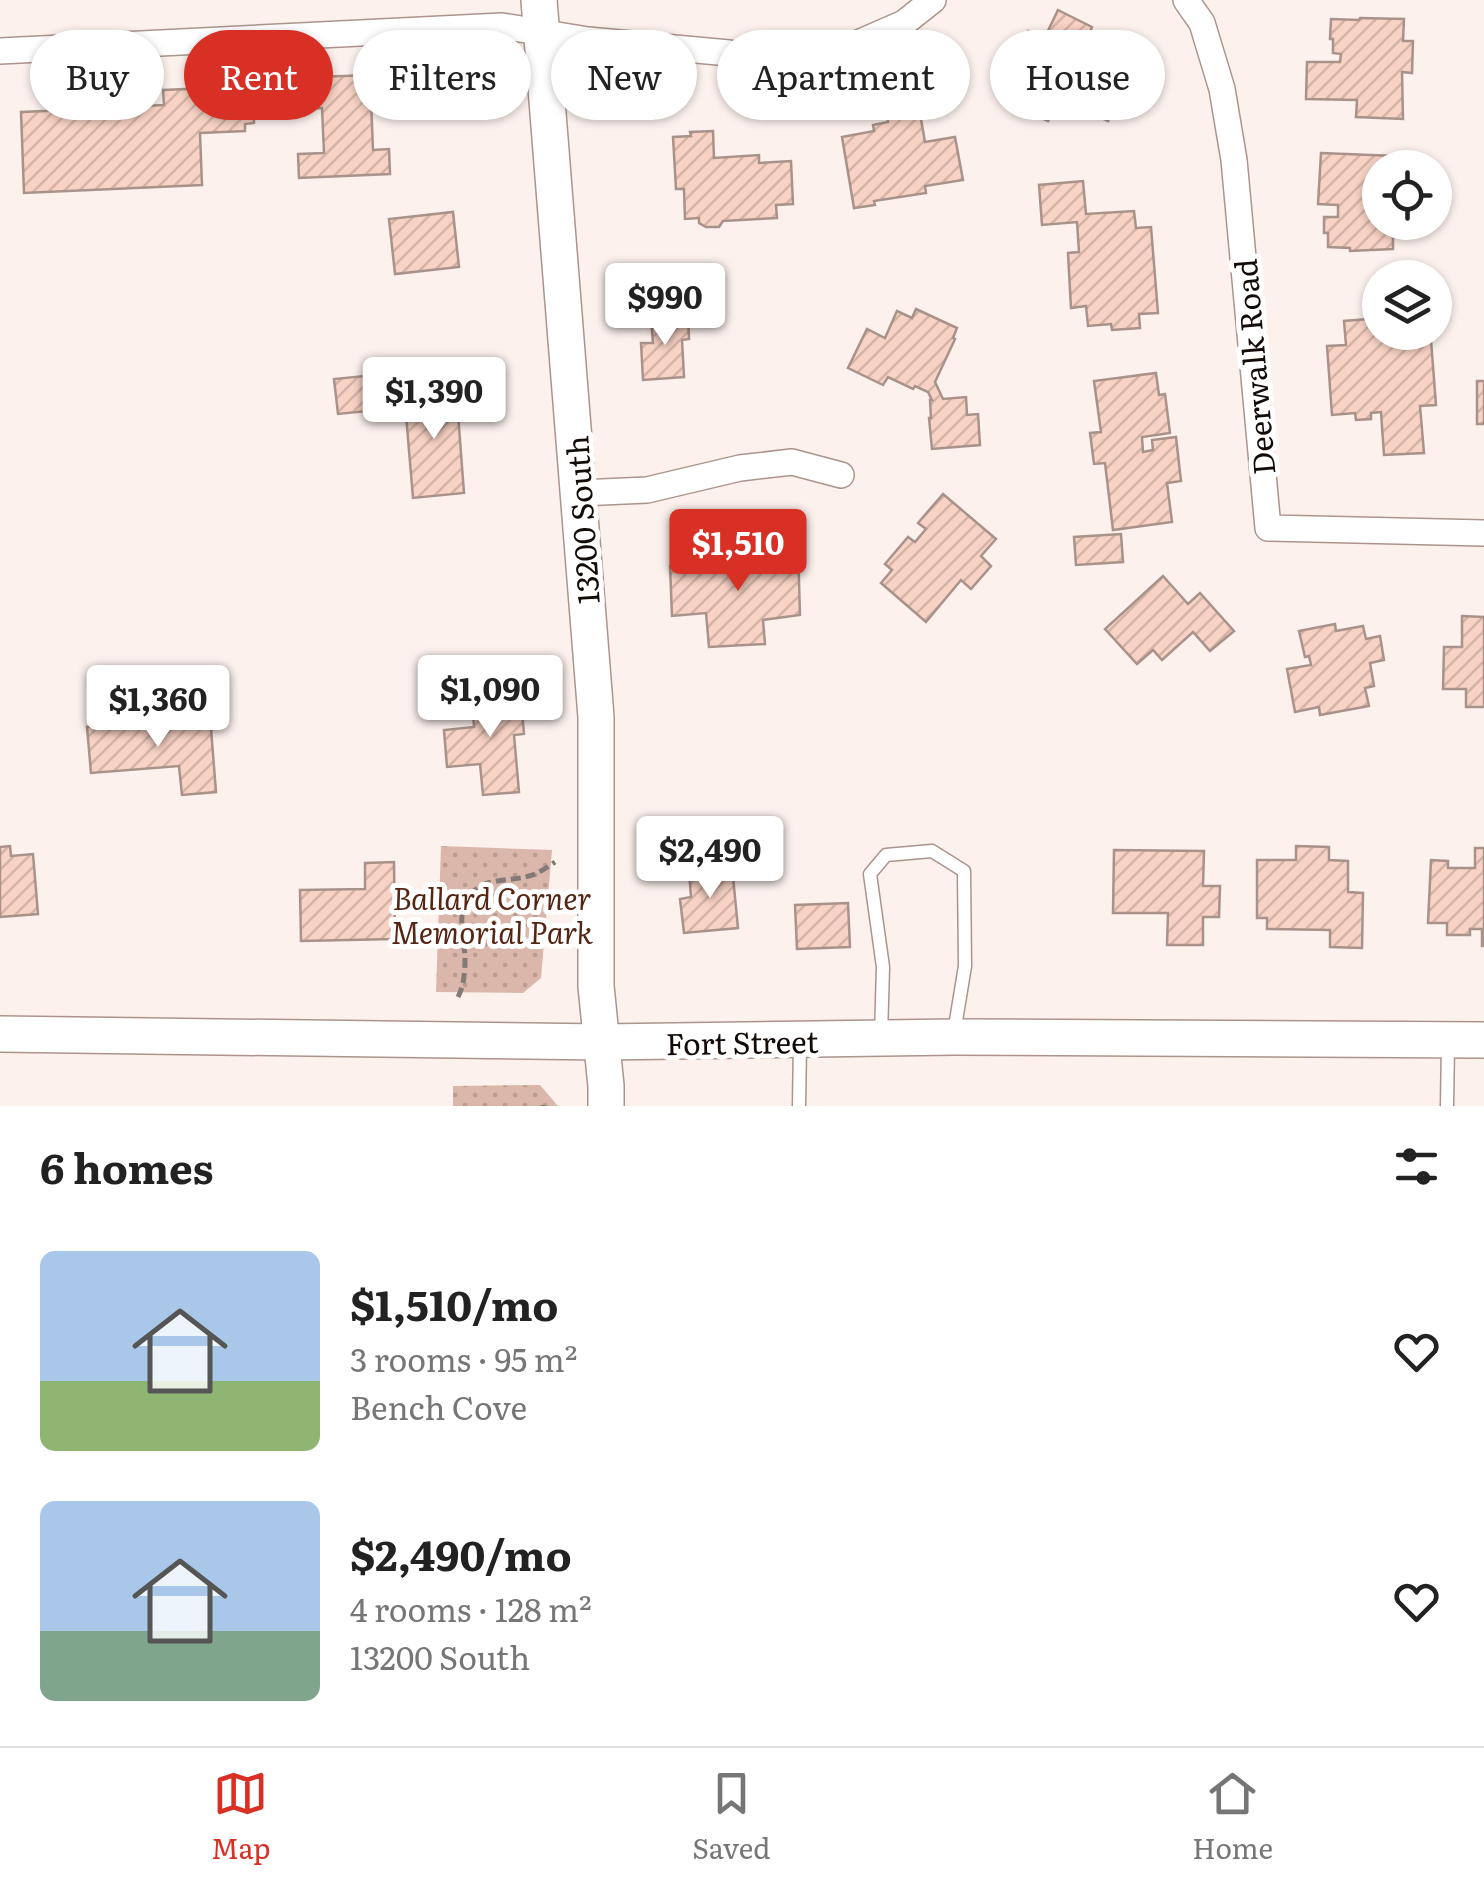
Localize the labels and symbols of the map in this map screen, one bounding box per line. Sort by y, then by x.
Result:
street label: Deerwalk Road [1222,257,1284,477]
pin: $990 [606,263,724,348]
pin: $1,390 [353,357,515,442]
street label: 13200 South [553,434,609,606]
pin: $1,510 [657,509,819,594]
pin: $1,090 [409,655,571,740]
pin: $1,360 [77,665,239,750]
pin: $2,490 [629,816,791,901]
park label: Ballard Corner Memorial Park [391,875,594,953]
street label: Fort Street [665,1018,819,1064]

